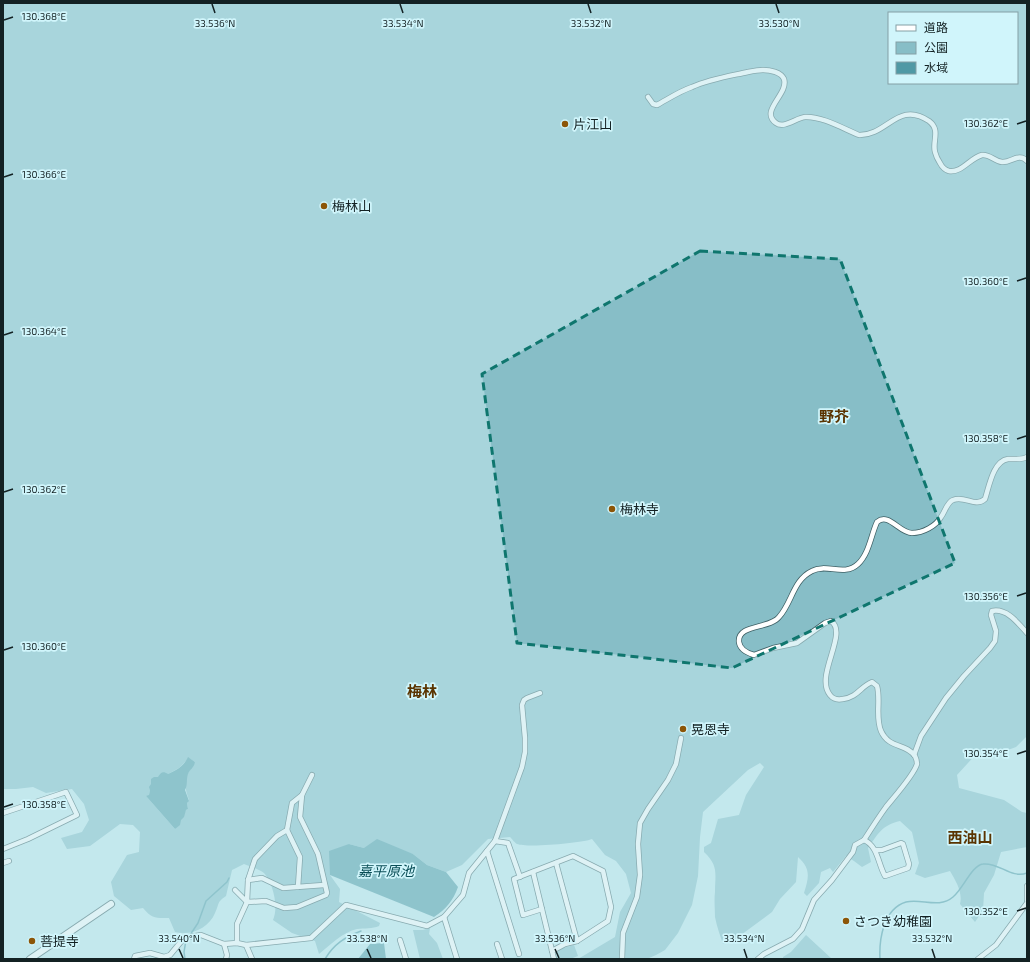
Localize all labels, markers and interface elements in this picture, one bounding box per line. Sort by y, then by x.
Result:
text: 130.368°E [22,10,67,22]
legend [888,12,1018,84]
text: 33.536°N [195,17,235,29]
text: 33.534°N [382,17,424,29]
text: 33.532°N [571,17,611,29]
text: 33.530°N [758,17,800,29]
text: 道路 [924,20,948,34]
text: 公園 [924,40,948,54]
text: 水域 [924,60,948,74]
place label: 片江山 [573,116,612,132]
text: 130.362°E [964,117,1008,129]
marker: 片江山 [560,119,570,129]
text: 130.366°E [22,168,66,180]
place label: 梅林山 [332,198,371,214]
marker: 梅林山 [319,201,329,211]
text: 130.360°E [964,275,1009,287]
text: 130.364°E [22,325,67,337]
district label: 野芥 [819,407,849,425]
text: 130.358°E [964,432,1008,444]
text: 130.362°E [22,483,66,495]
place label: 梅林寺 [620,501,659,517]
marker: 梅林寺 [607,504,617,514]
text: 130.356°E [964,590,1008,602]
text: 130.360°E [22,640,67,652]
district label: 梅林 [407,682,437,700]
place label: 晃恩寺 [691,721,730,737]
marker: 晃恩寺 [678,724,688,734]
text: 130.354°E [964,747,1008,759]
text: 130.358°E [22,798,66,810]
district label: 西油山 [947,828,993,846]
water label: 嘉平原池 [358,862,416,879]
text: 130.352°E [964,905,1008,917]
place label: さつき幼稚園 [854,913,932,929]
marker: さつき幼稚園 [841,916,851,926]
text: 33.540°N [158,932,200,944]
text: 33.538°N [346,932,388,944]
text: 33.536°N [535,932,575,944]
text: 33.534°N [723,932,765,944]
text: 33.532°N [912,932,952,944]
place label: 菩提寺 [40,933,79,949]
marker: 菩提寺 [27,936,37,946]

